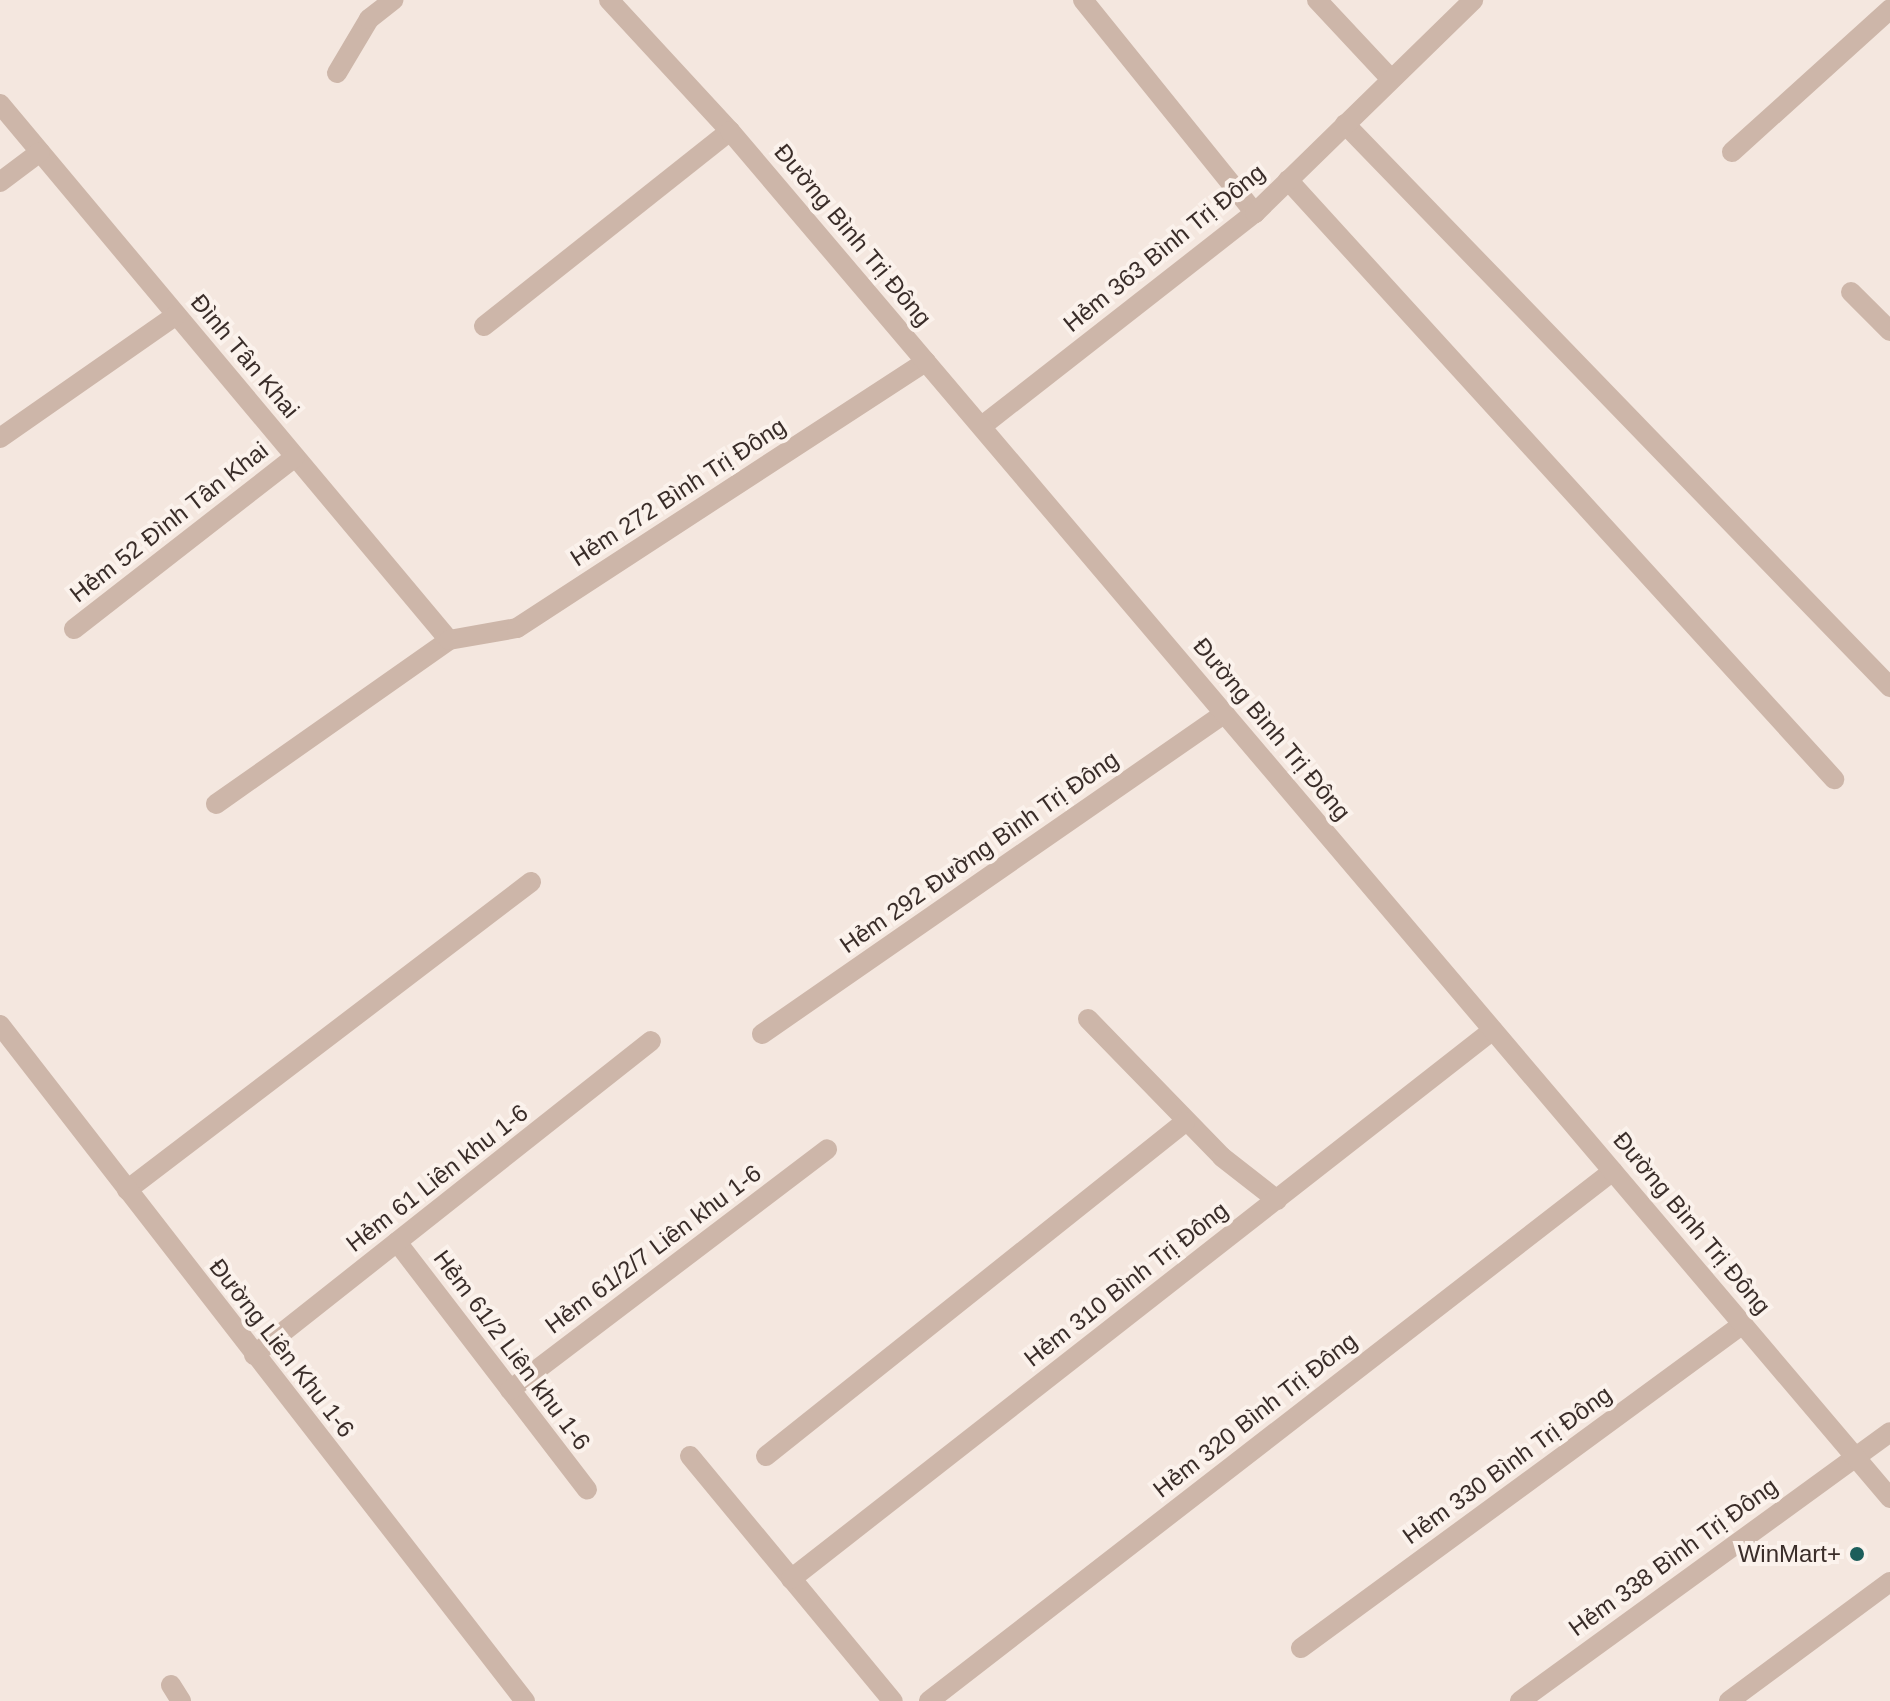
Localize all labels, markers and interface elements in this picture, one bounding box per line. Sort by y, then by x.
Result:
street label: Đường Bình Trị Đông [768,138,938,332]
street label: Hẻm 363 Bình Trị Đông [1057,158,1271,338]
street label: Đình Tân Khai [185,288,305,424]
street label: Hẻm 272 Bình Trị Đông [565,412,791,572]
street label: Hẻm 52 Đình Tân Khai [64,436,274,608]
street label: Đường Bình Trị Đông [1187,632,1357,826]
street label: Hẻm 292 Đường Bình Trị Đông [834,744,1124,960]
street label: Hẻm 61 Liên khu 1-6 [340,1098,534,1258]
street label: Đường Bình Trị Đông [1607,1126,1777,1320]
street label: Hẻm 61/2/7 Liên khu 1-6 [539,1158,767,1340]
street label: Hẻm 310 Bình Trị Đông [1018,1195,1234,1373]
street label: Hẻm 61/2 Liên khu 1-6 [427,1244,597,1456]
street label: Đường Liên Khu 1-6 [203,1253,361,1443]
street label: Hẻm 320 Bình Trị Đông [1147,1326,1363,1504]
street label: Hẻm 330 Bình Trị Đông [1397,1380,1617,1550]
street label: Hẻm 338 Bình Trị Đông [1563,1472,1783,1642]
place label: WinMart+ [1738,1540,1841,1568]
marker: WinMart+ [1848,1545,1866,1563]

